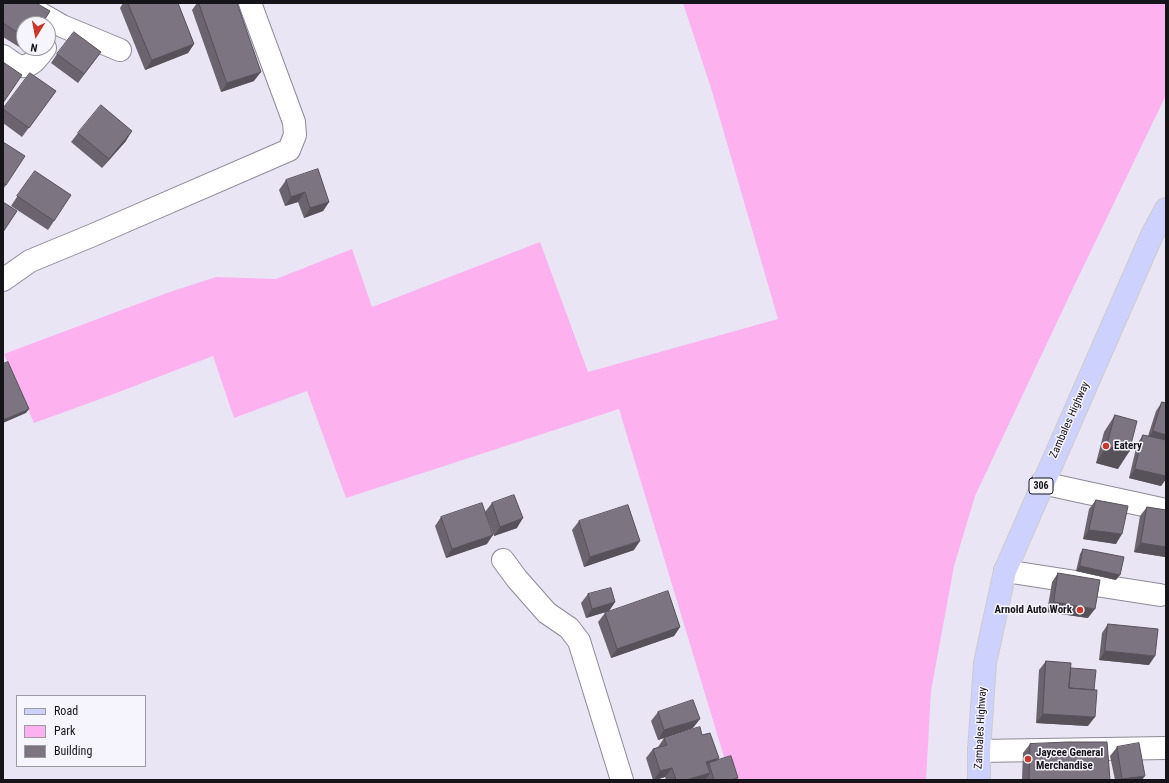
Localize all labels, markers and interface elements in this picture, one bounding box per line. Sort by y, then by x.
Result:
north arrow [16,16,56,56]
text: N [30,40,38,54]
street label: Zambales Highway [1047,380,1093,460]
place label: Eatery [1114,439,1142,453]
marker: Eatery [1101,441,1111,451]
road number: 306 [1029,478,1053,494]
place label: Arnold Auto Work [995,603,1072,617]
marker: Arnold Auto Work [1075,605,1085,615]
street label: Zambales Highway [972,687,990,769]
legend [16,695,146,767]
text: Road [54,704,78,718]
text: Park [54,724,75,738]
text: Building [54,744,92,758]
place label: Jaycee General Merchandise [1036,746,1103,772]
marker: Jaycee General Merchandise [1023,754,1033,764]

